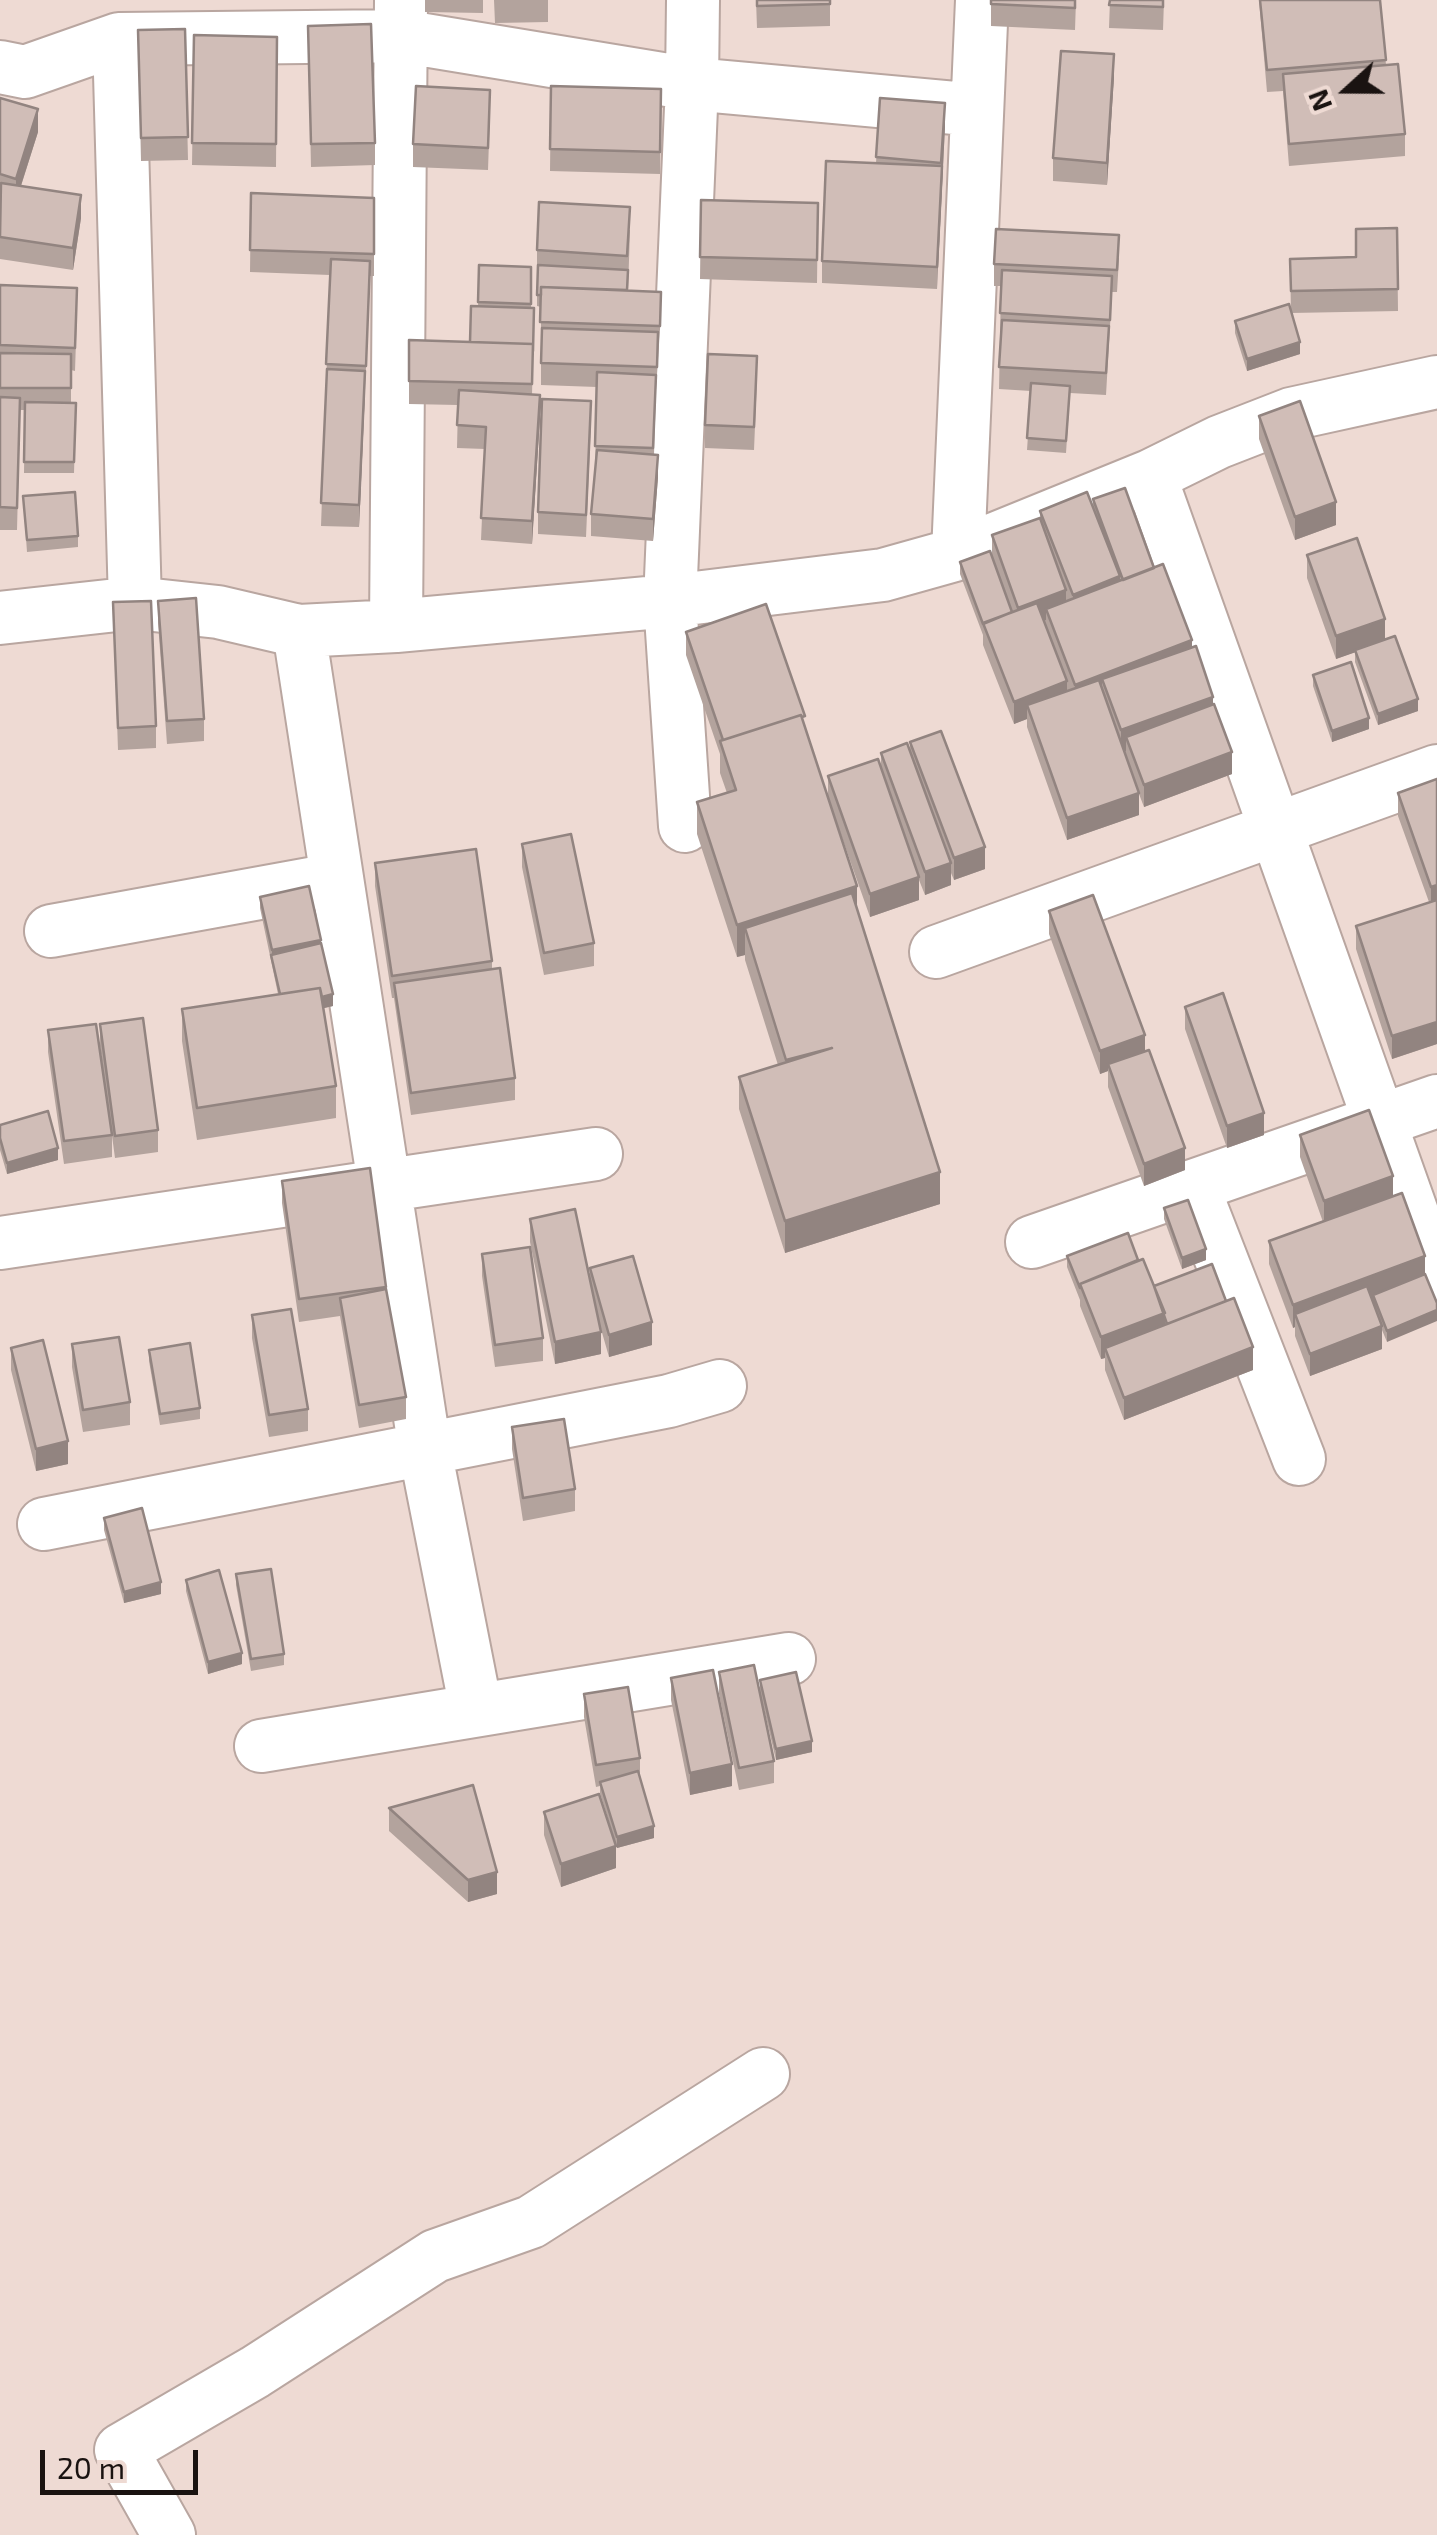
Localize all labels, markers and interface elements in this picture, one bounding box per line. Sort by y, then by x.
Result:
north arrow [1297,40,1397,140]
text: N [1299,85,1338,116]
scale bar [45,2430,202,2492]
text: 20 m [57,2449,125,2485]

